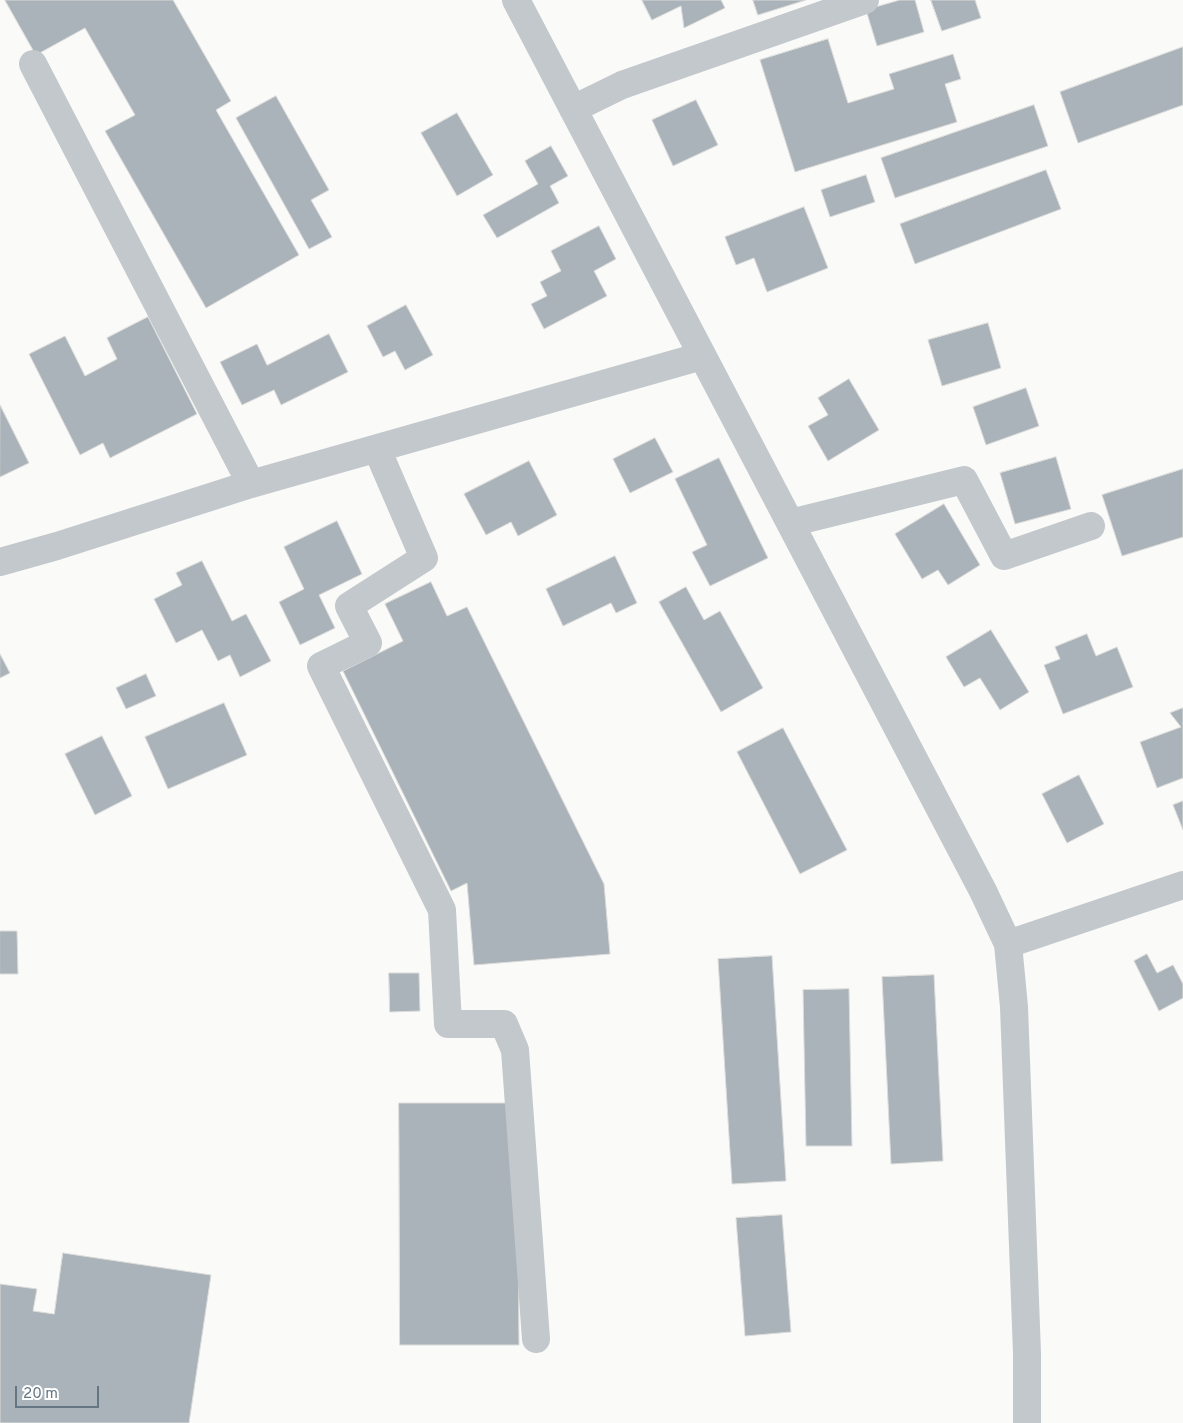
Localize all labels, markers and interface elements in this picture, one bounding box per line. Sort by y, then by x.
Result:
scale bar [18,1376,101,1408]
text: 20 m [23,1385,58,1404]

